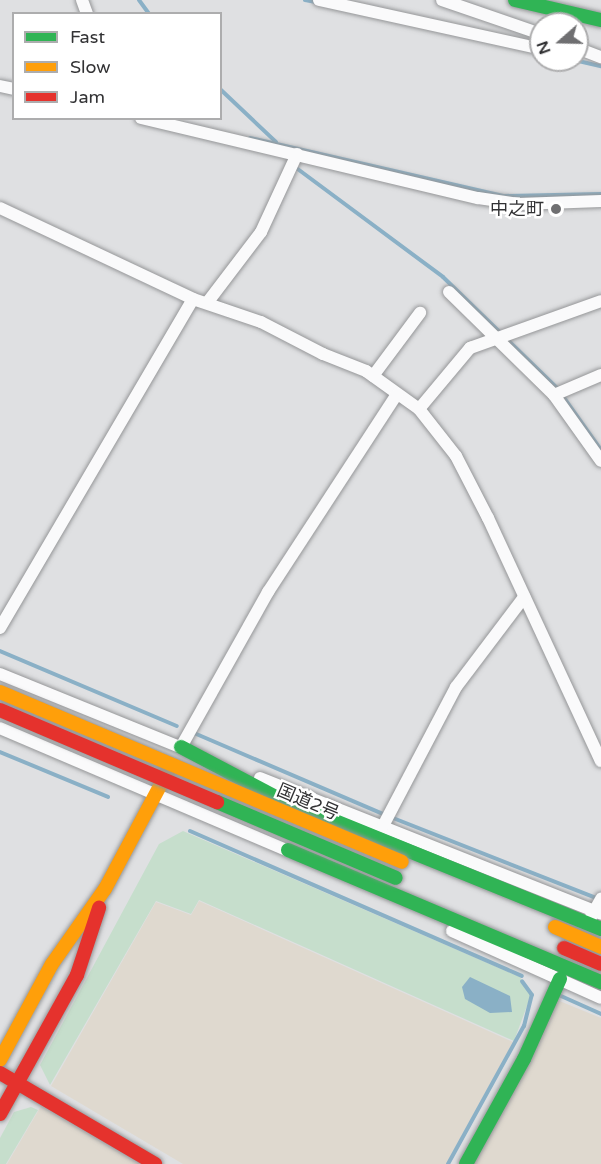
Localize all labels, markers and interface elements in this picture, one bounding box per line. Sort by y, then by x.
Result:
legend [12,12,222,120]
north arrow [529,12,589,72]
text: Fast [70,26,105,48]
text: N [532,38,556,57]
text: Slow [70,56,111,78]
text: Jam [70,86,105,108]
place label: 中之町 [490,198,544,220]
marker: 中之町 [549,202,563,216]
street label: 国道2号 [274,779,342,825]

